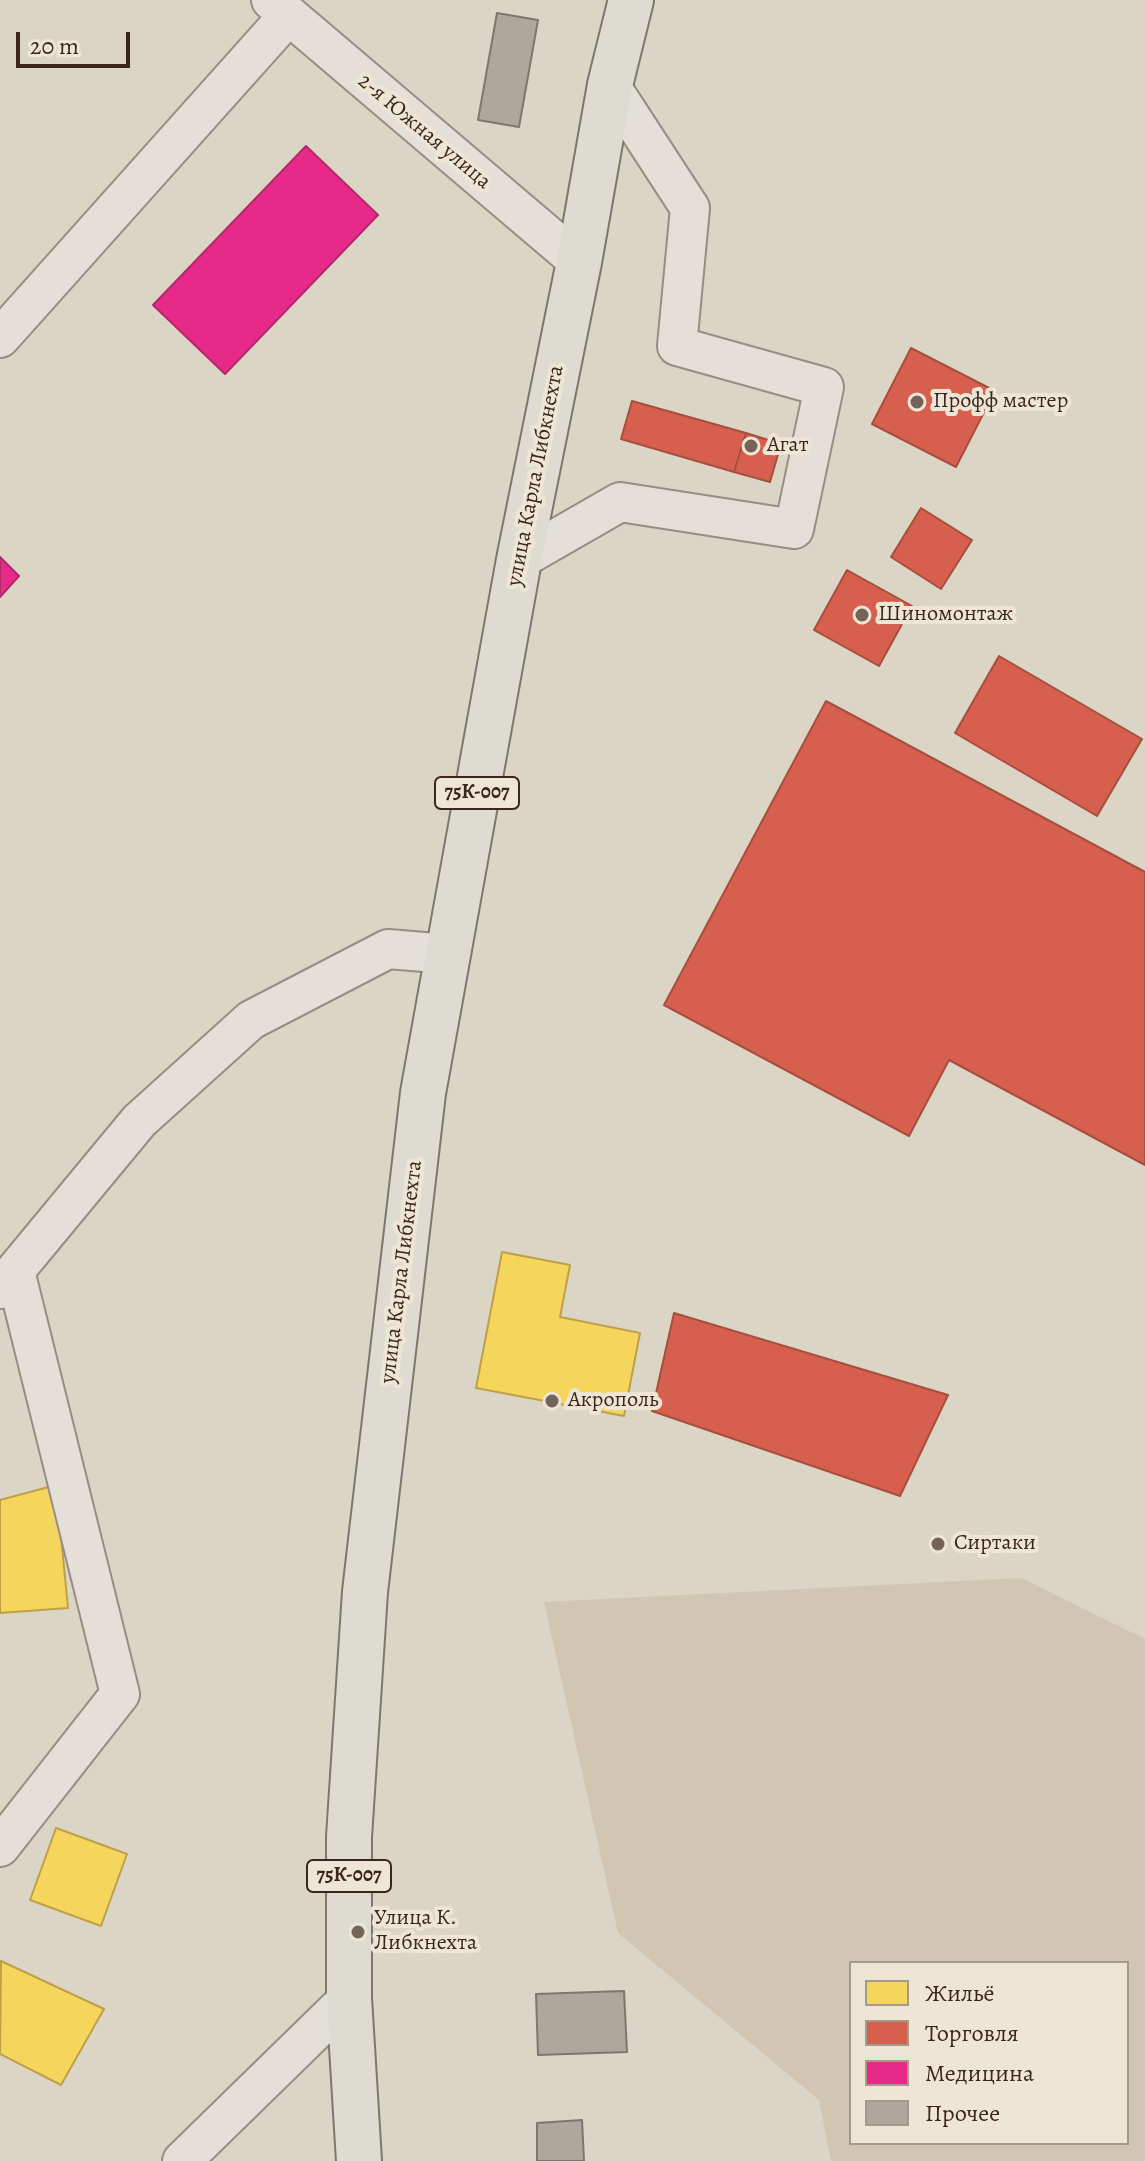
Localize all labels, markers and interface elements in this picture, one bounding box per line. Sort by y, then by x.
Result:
scale bar [20,16,134,66]
text: 20 m [30,30,79,62]
street label: 2-я Южная улица [352,69,496,195]
street label: улица Карла Либкнехта [502,363,570,589]
place label: Профф мастер [933,389,1068,415]
marker: Профф мастер [908,393,926,411]
place label: Агат [767,433,808,459]
marker: Агат [742,437,760,455]
place label: Шиномонтаж [878,602,1013,628]
marker: Шиномонтаж [853,606,871,624]
road number: 75К-007 [435,777,519,809]
street label: улица Карла Либкнехта [375,1159,429,1385]
place label: Акрополь [568,1388,659,1414]
marker: Акрополь [543,1392,561,1410]
place label: Сиртаки [954,1531,1036,1557]
marker: Сиртаки [929,1535,947,1553]
road number: 75К-007 [307,1860,391,1892]
place label: Улица К. Либкнехта [374,1906,477,1958]
marker: Улица К. Либкнехта [349,1923,367,1941]
legend [849,1961,1129,2145]
text: Жильё [925,1977,994,2009]
text: Торговля [925,2017,1019,2049]
text: Медицина [925,2057,1034,2089]
text: Прочее [925,2097,1000,2129]

